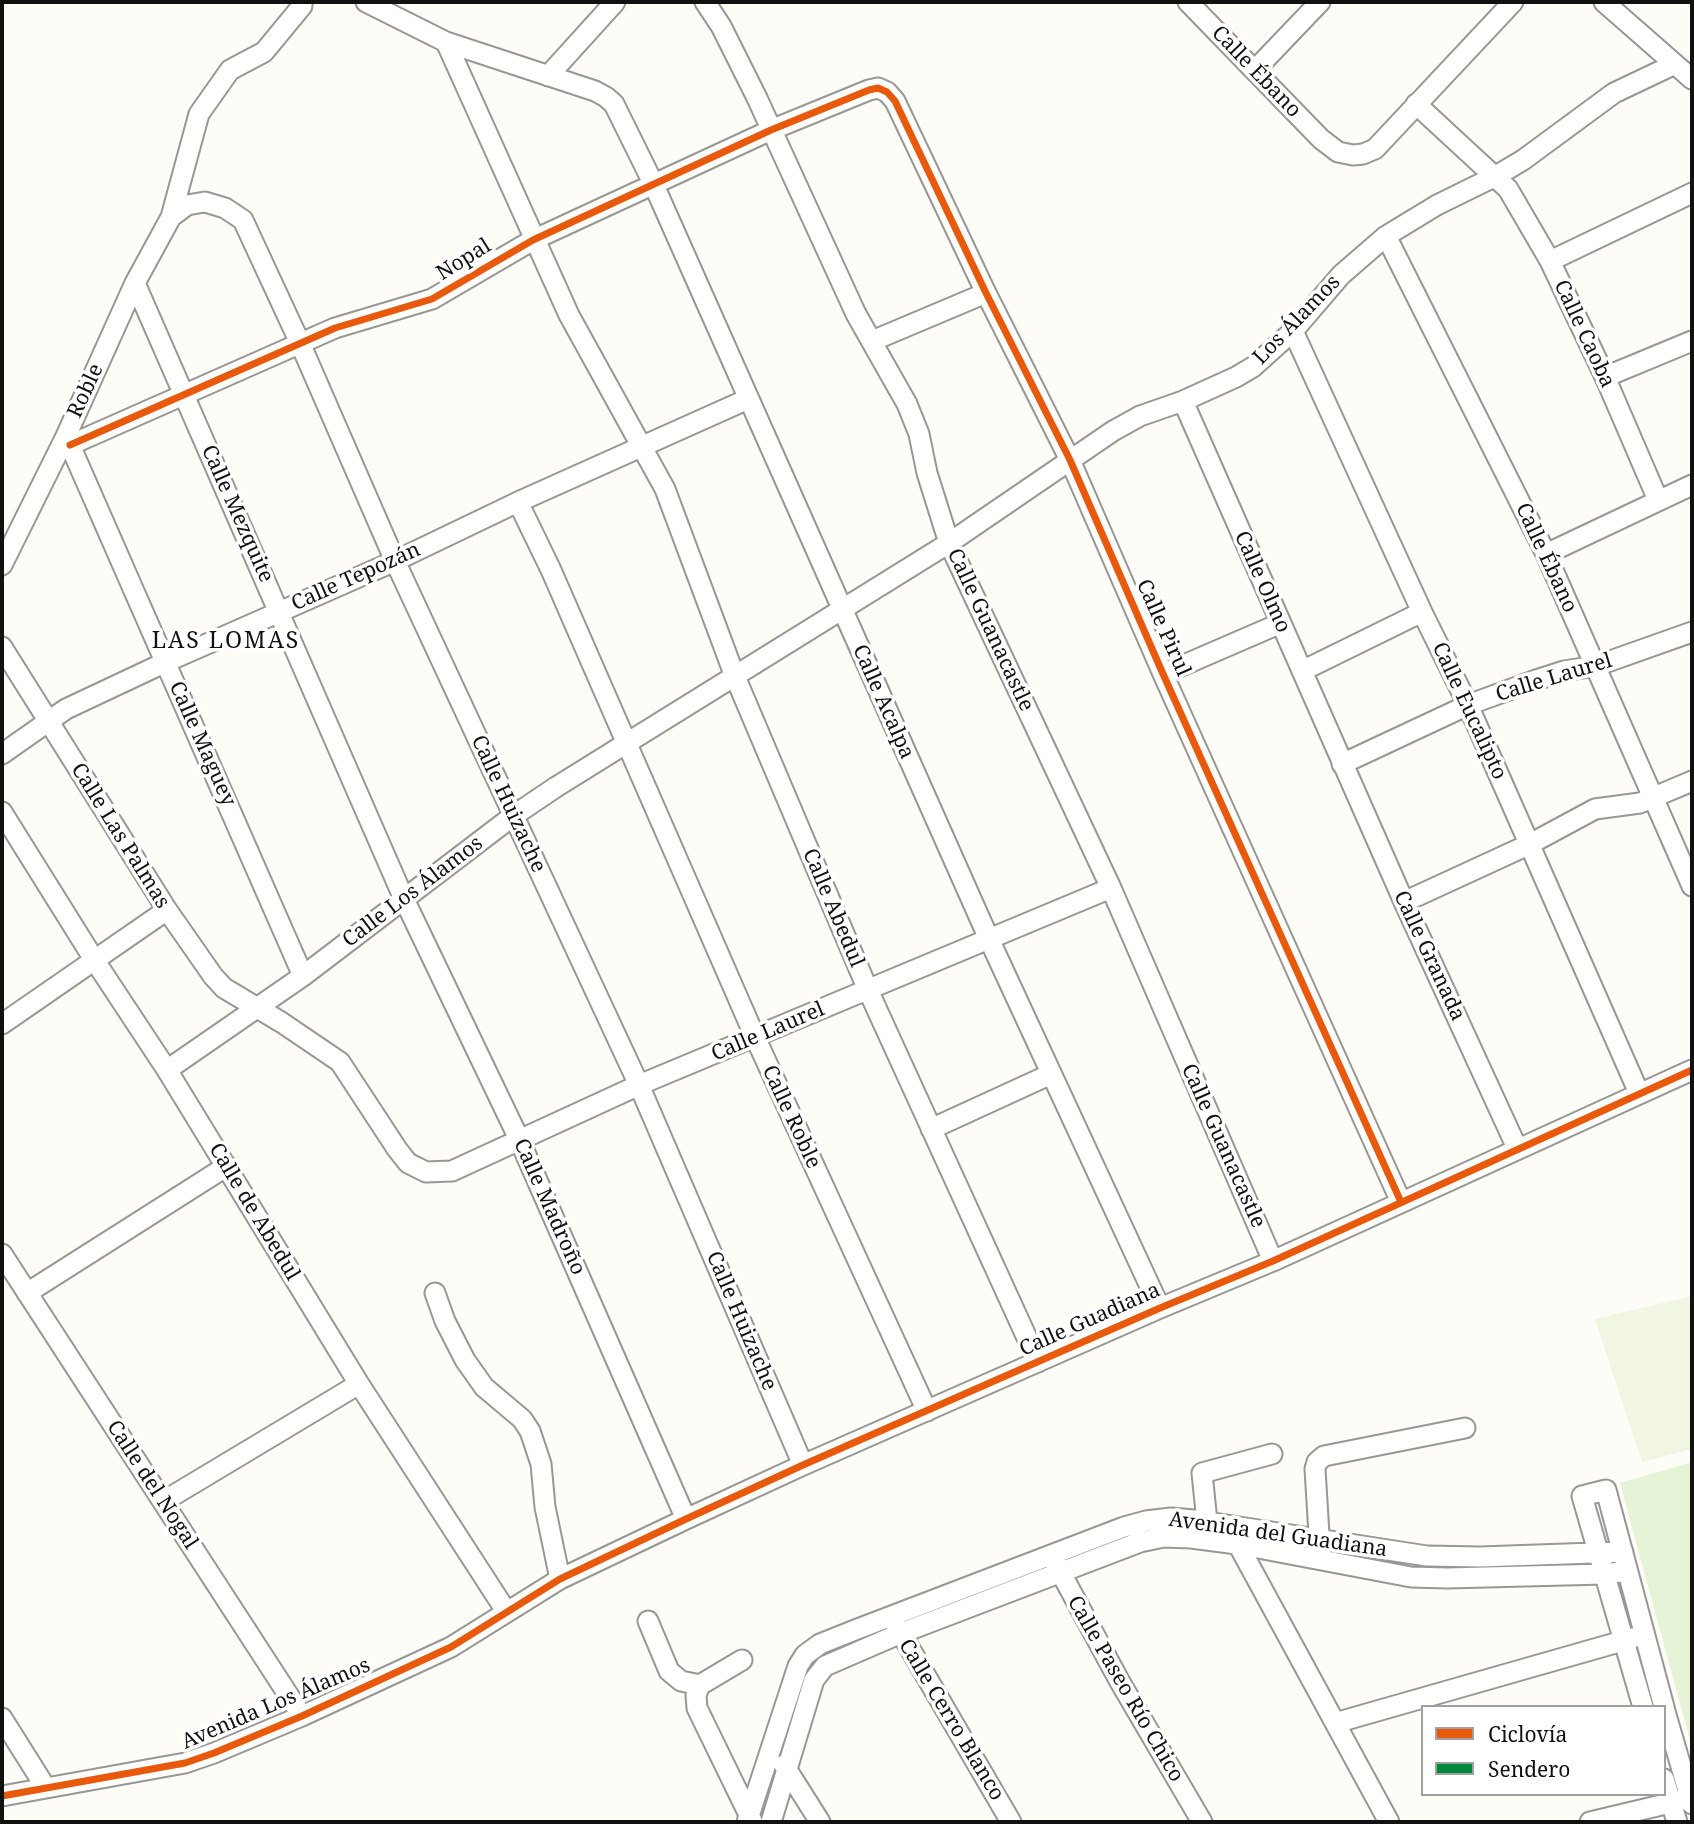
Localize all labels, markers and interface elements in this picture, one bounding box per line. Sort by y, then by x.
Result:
street label: Calle Ébano [1206,21,1306,123]
street label: Nopal [432,234,496,286]
street label: Los Álamos [1248,270,1346,370]
street label: Calle Caoba [1548,276,1620,392]
street label: Roble [63,360,109,422]
street label: Calle Mezquite [195,441,279,587]
street label: Calle Ébano [1510,499,1582,617]
street label: Calle Olmo [1228,527,1296,637]
street label: Calle Tepozán [288,537,424,617]
street label: Calle Guanacastle [941,545,1039,715]
street label: Calle Pirul [1130,576,1196,680]
district label: LAS LOMAS [153,627,299,655]
street label: Calle Eucalipto [1426,638,1512,784]
street label: Calle Acalpa [847,641,919,763]
street label: Calle Laurel [1493,648,1615,708]
street label: Calle Maguey [163,678,241,810]
street label: Calle Huizache [465,731,551,877]
street label: Calle Las Palmas [65,759,175,913]
street label: Calle Los Álamos [338,831,488,953]
street label: Calle Abedul [797,845,869,971]
street label: Calle Granada [1388,887,1470,1025]
street label: Calle Laurel [708,997,828,1067]
street label: Calle Guanacastle [1176,1060,1270,1232]
street label: Calle Roble [756,1061,826,1173]
street label: Calle Madroño [508,1135,590,1279]
street label: Calle de Abedul [203,1139,305,1285]
street label: Calle Huizache [700,1248,782,1394]
street label: Calle Guadiana [1016,1278,1164,1362]
street label: Calle del Nogal [101,1416,203,1554]
street label: Avenida del Guadiana [1167,1507,1389,1563]
street label: Calle Paseo Río Chico [1061,1591,1189,1787]
street label: Calle Cerro Blanco [893,1635,1009,1805]
street label: Avenida Los Álamos [178,1653,374,1755]
legend [1421,1705,1666,1796]
text: Ciclovía [1488,1720,1567,1748]
text: Sendero [1488,1755,1570,1783]

